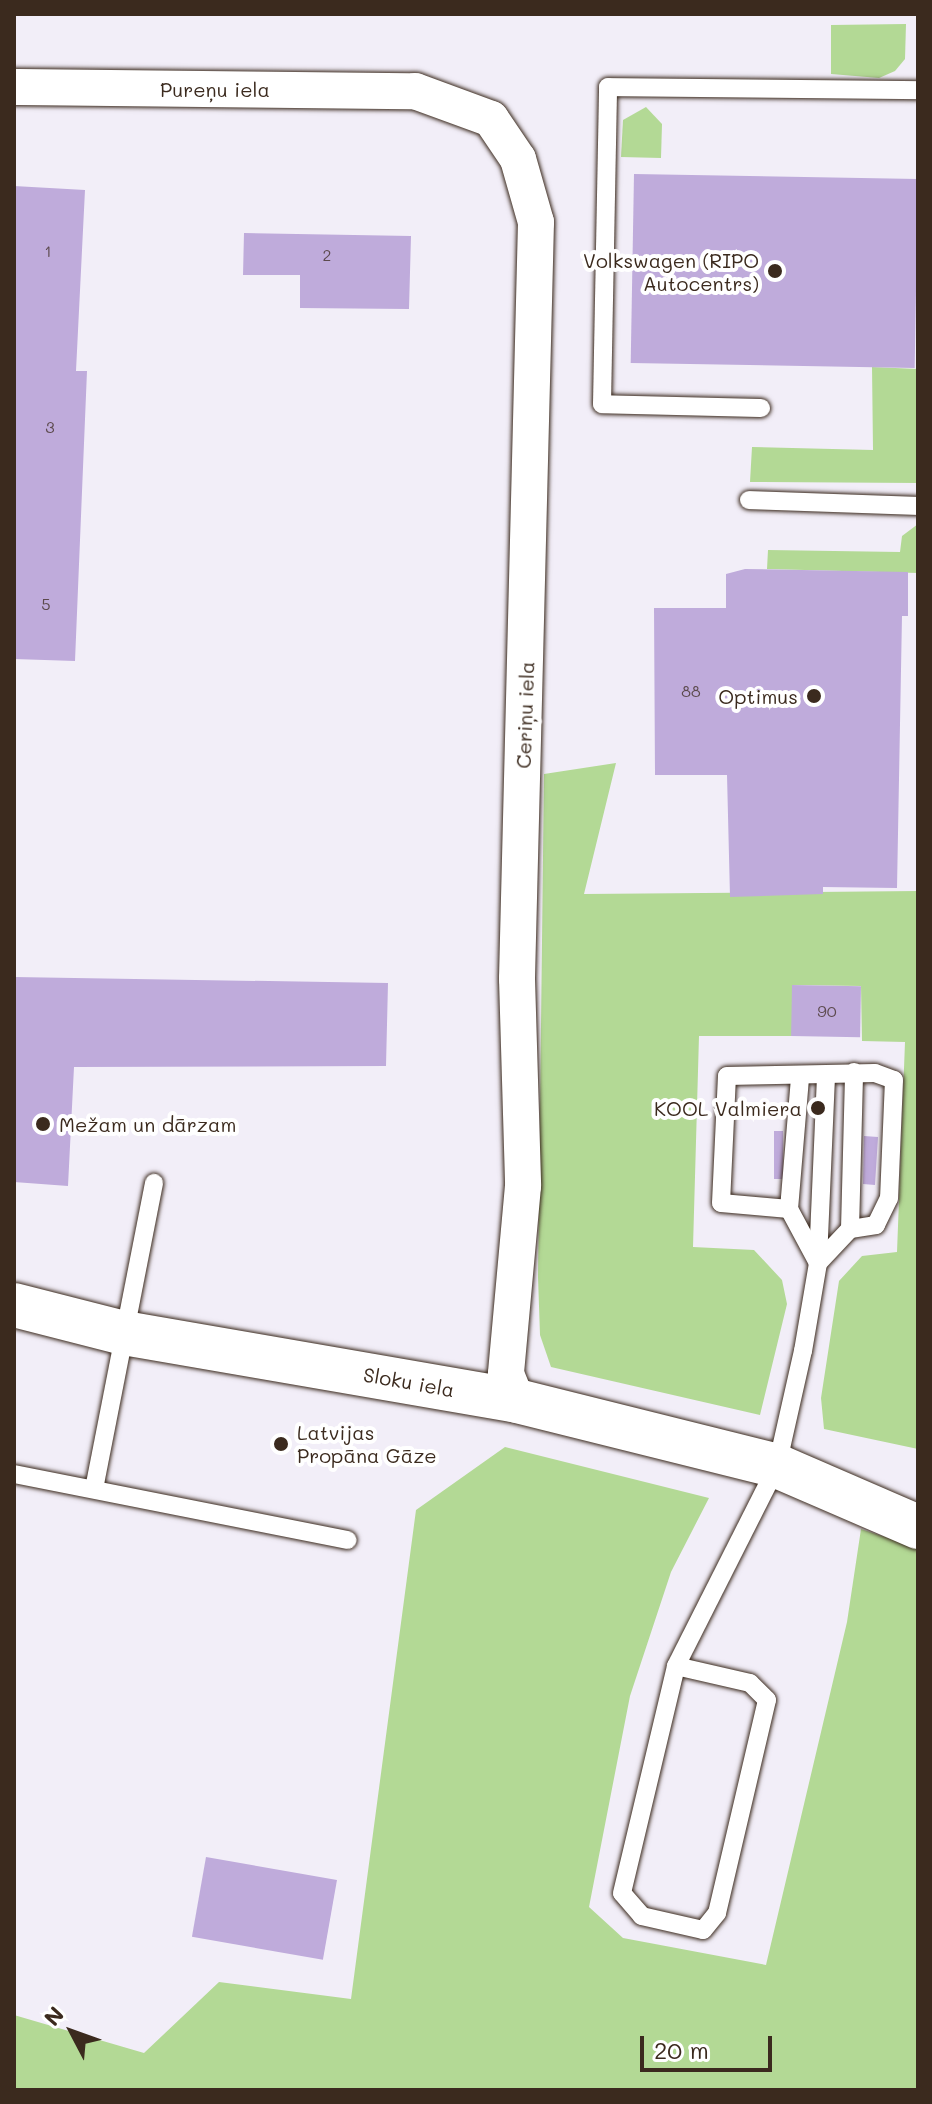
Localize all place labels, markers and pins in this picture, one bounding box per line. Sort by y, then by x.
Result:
place label: Volkswagen (RIPO Autocentrs) [583,248,759,295]
marker: Volkswagen (RIPO Autocentrs) [766,262,784,280]
place label: Optimus [718,684,798,708]
marker: Optimus [805,687,823,705]
place label: KOOL Valmiera [654,1096,802,1120]
marker: KOOL Valmiera [809,1099,827,1117]
place label: Mežam un dārzam [59,1112,236,1136]
marker: Mežam un dārzam [34,1115,52,1133]
place label: Latvijas Propāna Gāze [297,1420,437,1467]
marker: Latvijas Propāna Gāze [272,1435,290,1453]

